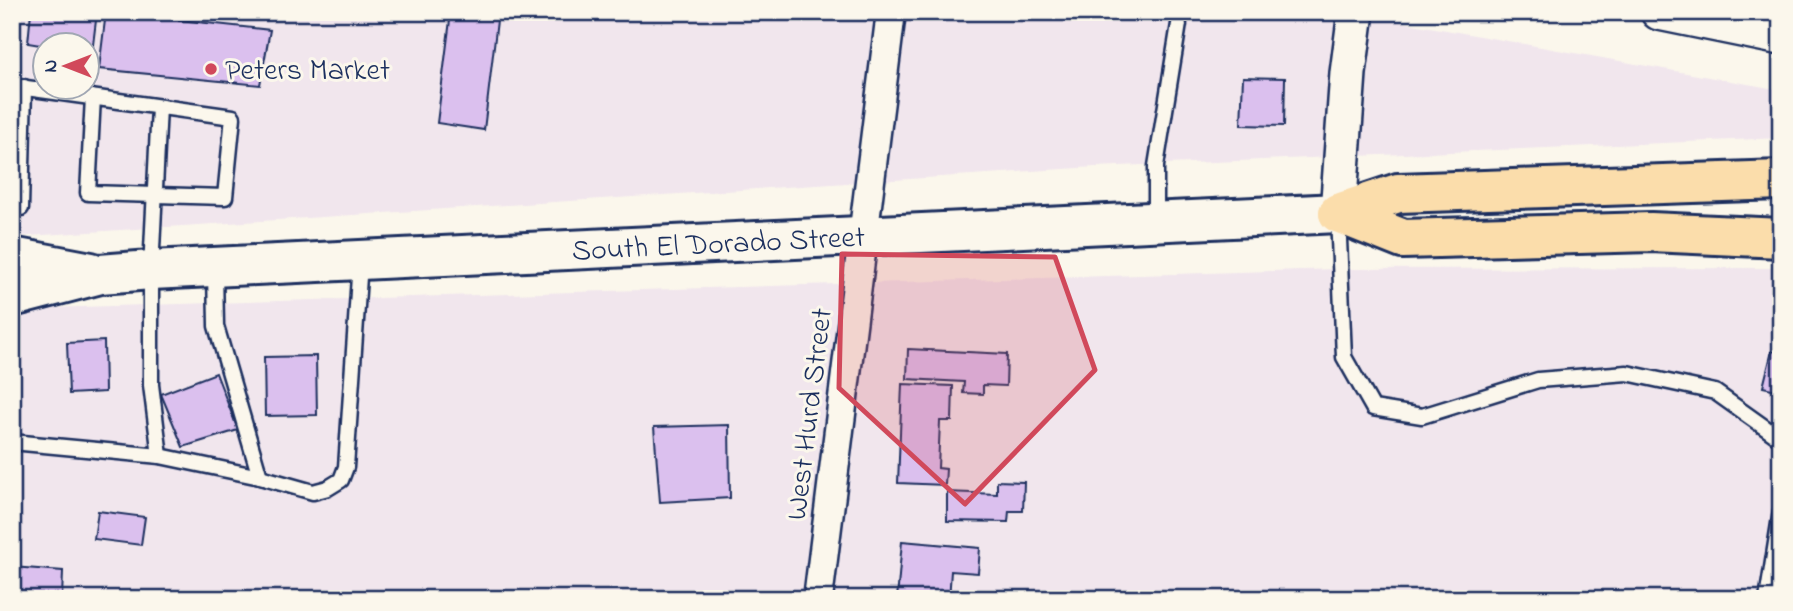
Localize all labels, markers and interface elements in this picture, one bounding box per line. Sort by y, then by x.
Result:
north arrow [32,32,102,102]
place label: Peters Market [225,50,390,94]
text: N [38,59,65,72]
marker: Peters Market [203,61,219,77]
street label: South El Dorado Street [571,217,866,275]
street label: West Hurd Street [776,306,846,523]

